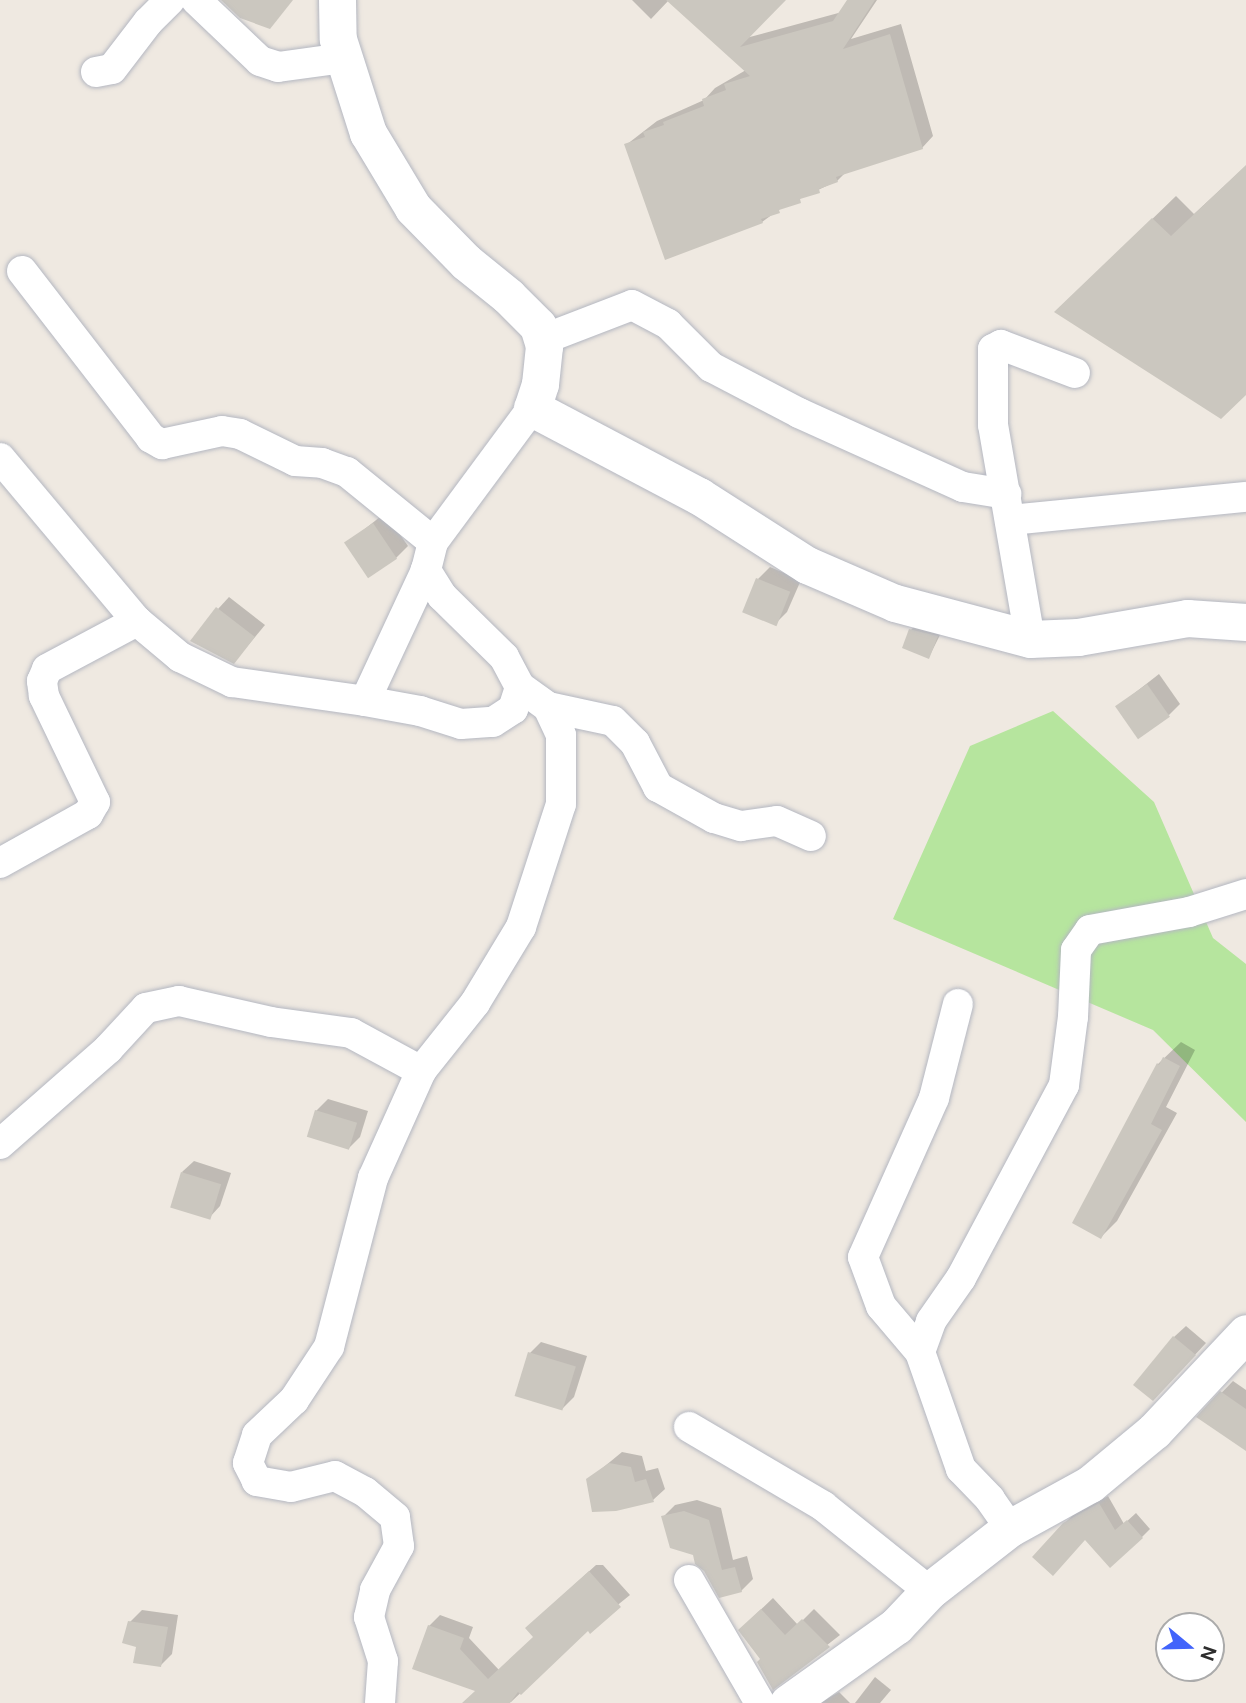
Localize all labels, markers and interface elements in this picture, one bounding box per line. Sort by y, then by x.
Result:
north arrow [1155,1612,1225,1682]
text: N [1194,1643,1223,1664]

